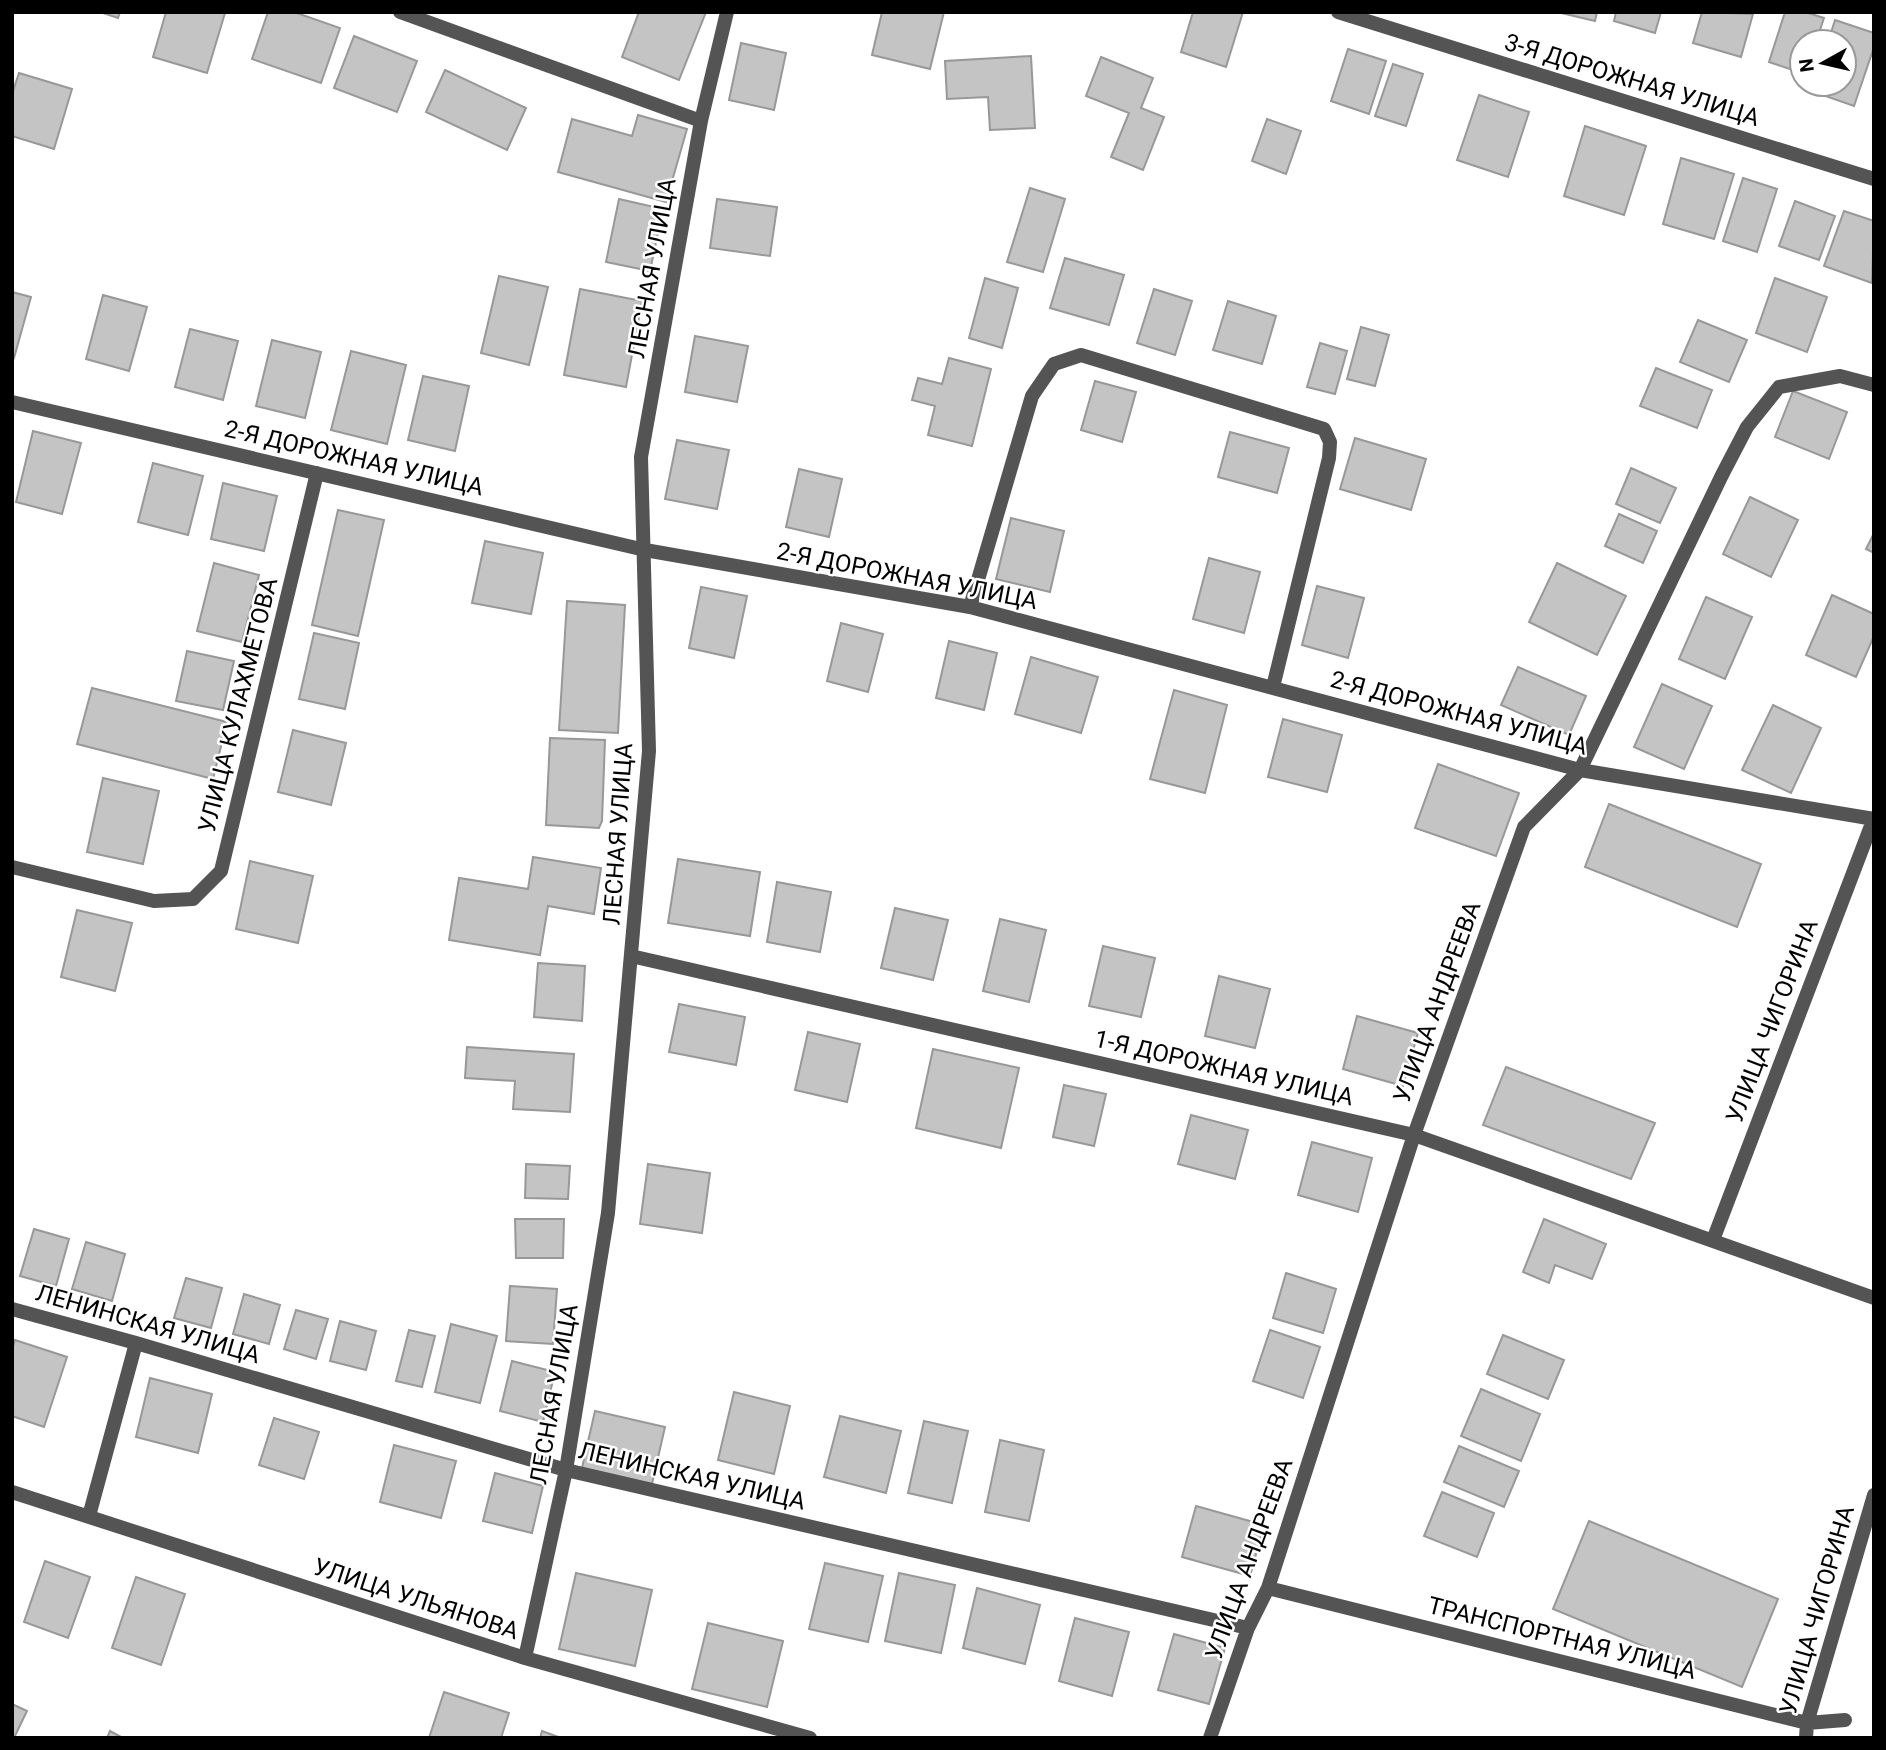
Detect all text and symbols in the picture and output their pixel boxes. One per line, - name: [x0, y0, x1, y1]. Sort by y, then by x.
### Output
- street label: 3-Я ДОРОЖНАЯ УЛИЦА: [1501, 28, 1763, 132]
- north arrow: [1788, 28, 1858, 98]
- text: N: [1794, 57, 1819, 74]
- street label: ЛЕСНАЯ УЛИЦА: [622, 175, 682, 360]
- street label: 2-Я ДОРОЖНАЯ УЛИЦА: [222, 415, 487, 502]
- street label: 2-Я ДОРОЖНАЯ УЛИЦА: [774, 537, 1040, 615]
- street label: УЛИЦА КУЛАХМЕТОВА: [193, 574, 283, 835]
- street label: 2-Я ДОРОЖНАЯ УЛИЦА: [1327, 665, 1591, 761]
- street label: ЛЕСНАЯ УЛИЦА: [598, 742, 638, 926]
- street label: УЛИЦА АНДРЕЕВА: [1388, 897, 1487, 1106]
- street label: УЛИЦА ЧИГОРИНА: [1720, 915, 1824, 1127]
- street label: 1-Я ДОРОЖНАЯ УЛИЦА: [1092, 1025, 1357, 1112]
- street label: ЛЕНИНСКАЯ УЛИЦА: [33, 1279, 264, 1370]
- street label: ЛЕСНАЯ УЛИЦА: [524, 1301, 584, 1486]
- street label: ЛЕНИНСКАЯ УЛИЦА: [576, 1436, 808, 1516]
- street label: УЛИЦА АНДРЕЕВА: [1200, 1454, 1299, 1663]
- street label: УЛИЦА ЧИГОРИНА: [1774, 1502, 1860, 1718]
- street label: УЛИЦА УЛЬЯНОВА: [310, 1553, 522, 1645]
- street label: ТРАНСПОРТНАЯ УЛИЦА: [1425, 1591, 1699, 1685]

